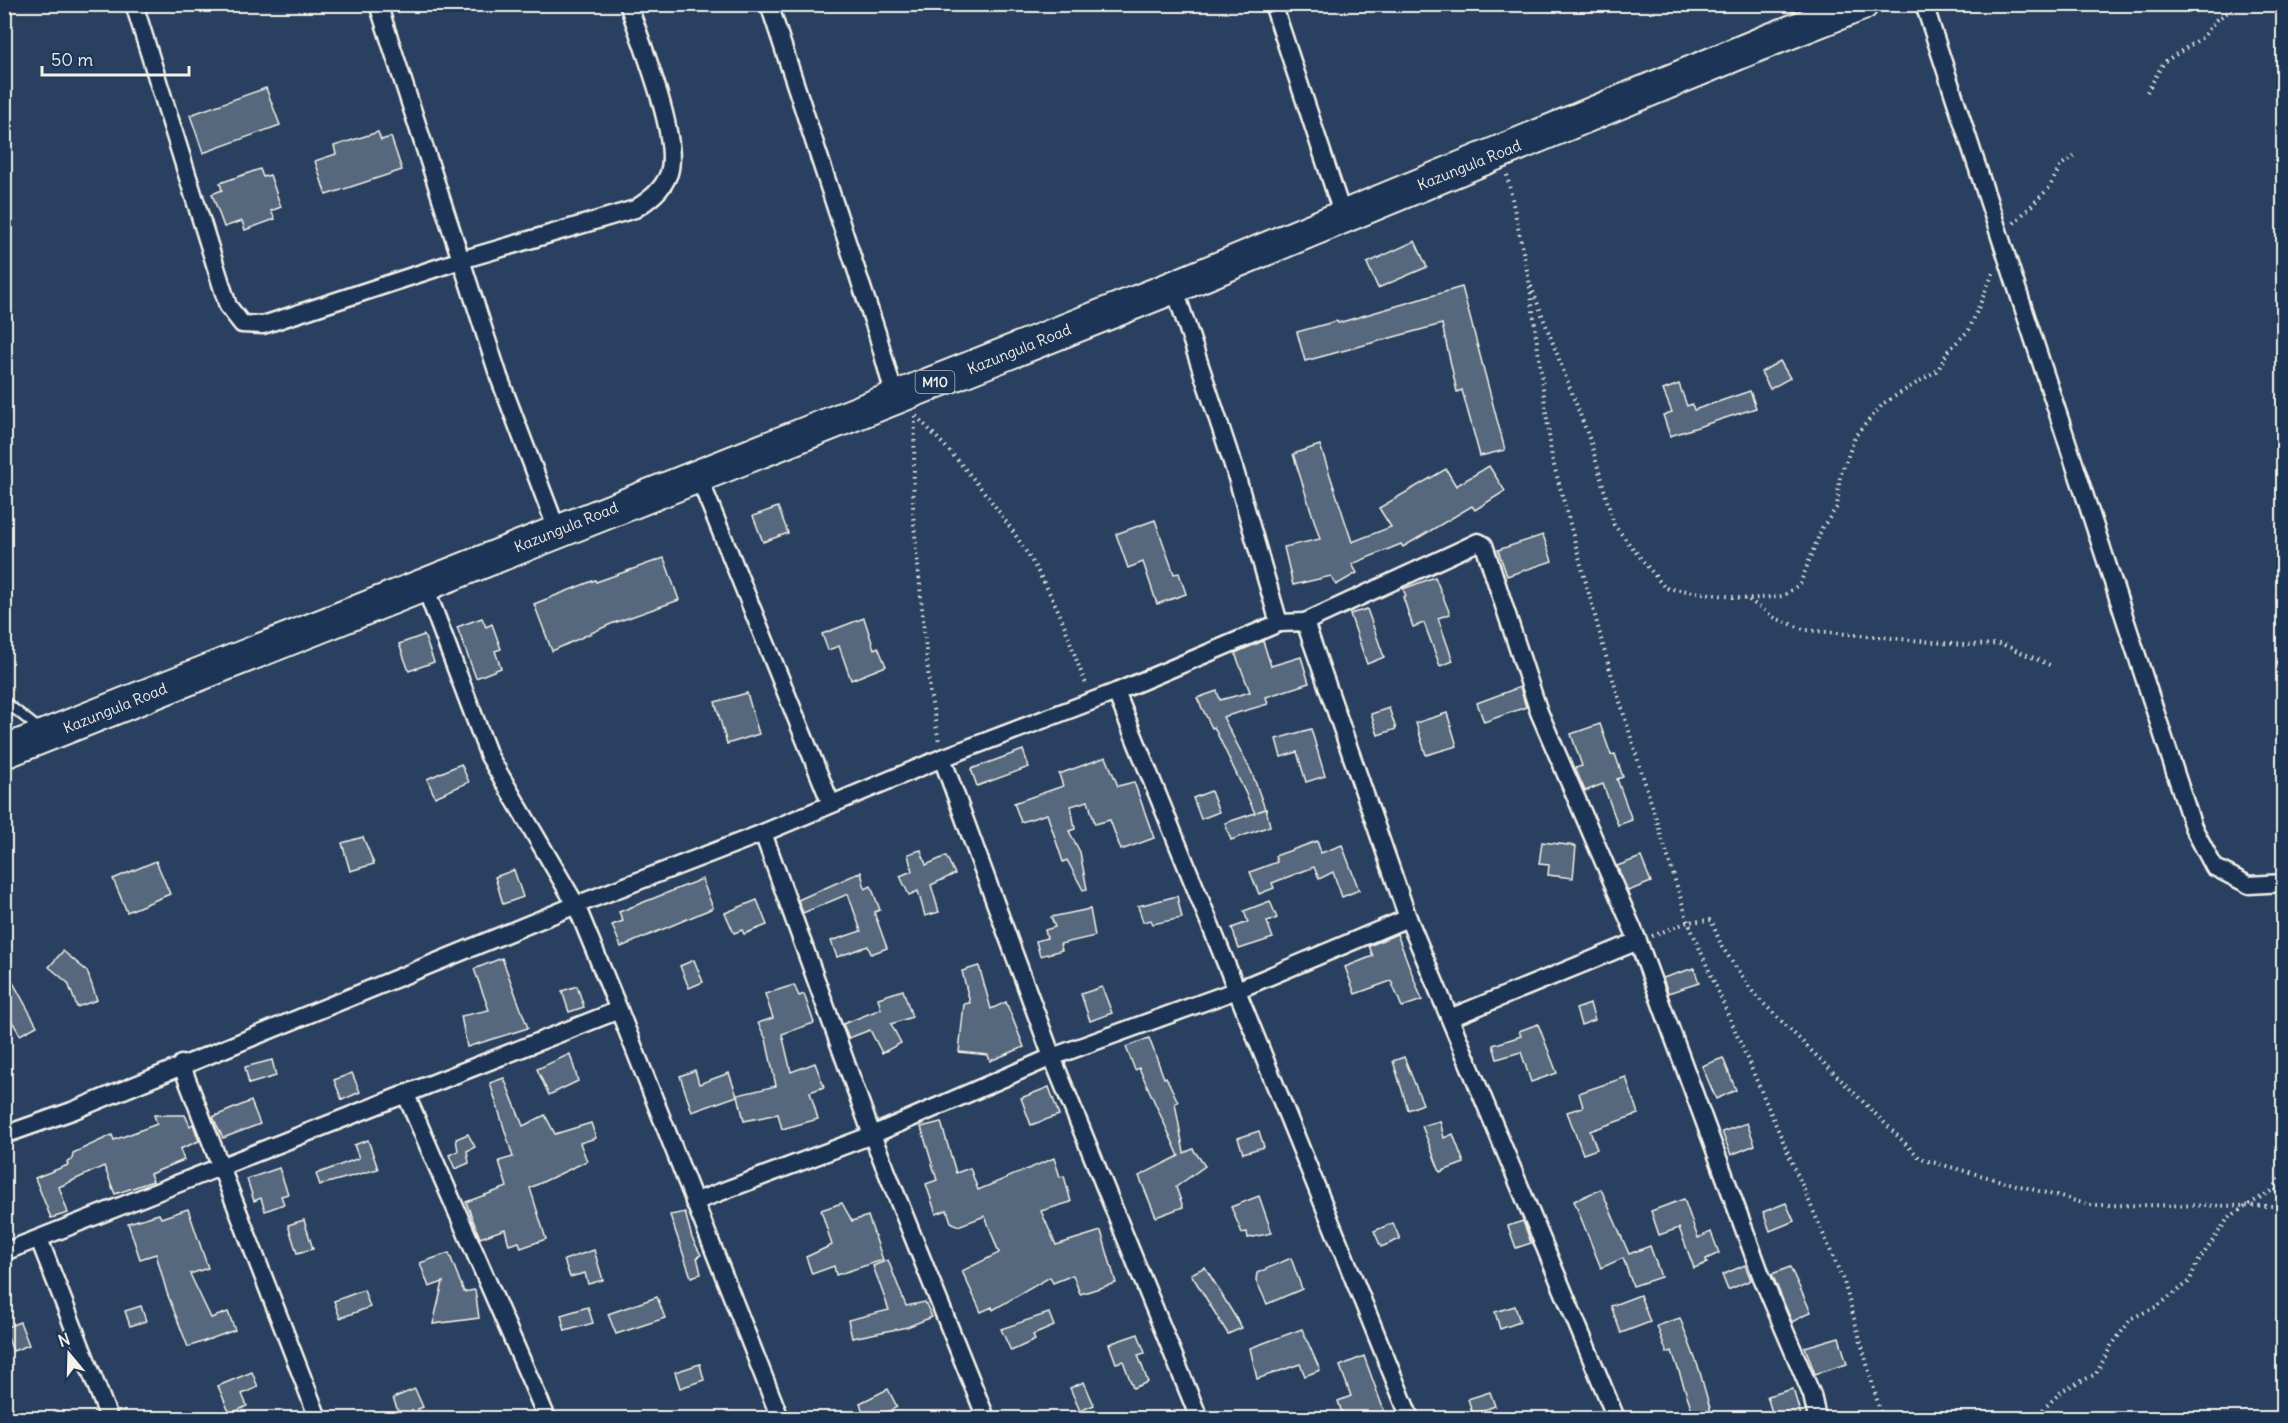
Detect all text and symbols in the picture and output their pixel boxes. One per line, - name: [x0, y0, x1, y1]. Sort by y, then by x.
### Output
- scale bar: [42, 39, 189, 77]
- text: 50 m: [51, 48, 93, 71]
- street label: Kazungula Road: [1414, 135, 1524, 194]
- street label: Kazungula Road: [964, 319, 1074, 378]
- road number: M10: [916, 371, 954, 393]
- street label: Kazungula Road: [511, 497, 621, 556]
- street label: Kazungula Road: [60, 678, 170, 737]
- north arrow: [39, 1324, 99, 1384]
- text: N: [56, 1329, 73, 1351]

